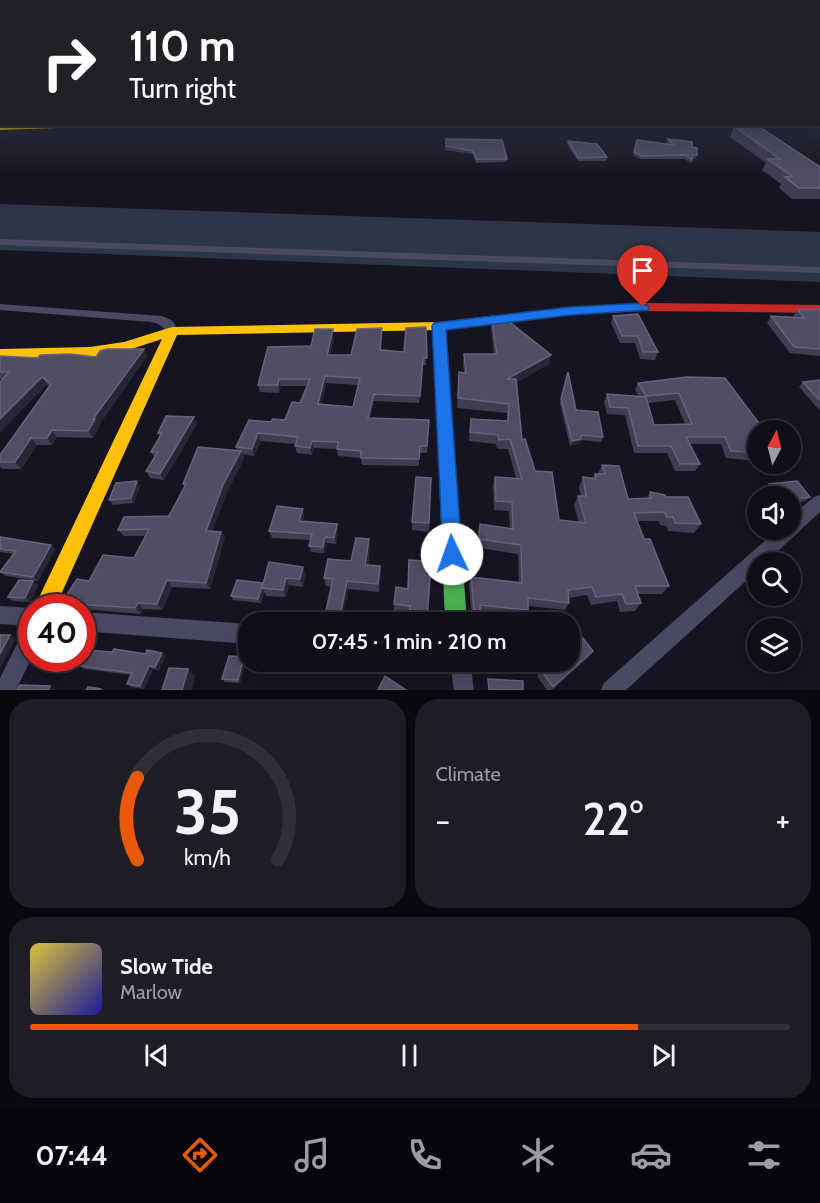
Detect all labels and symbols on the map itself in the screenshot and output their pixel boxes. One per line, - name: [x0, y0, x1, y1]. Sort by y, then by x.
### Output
- pin: [617, 245, 668, 307]
- north arrow: [747, 420, 801, 474]
- position arrow: [420, 522, 484, 586]
- speed limit sign: 40: [18, 594, 96, 672]

